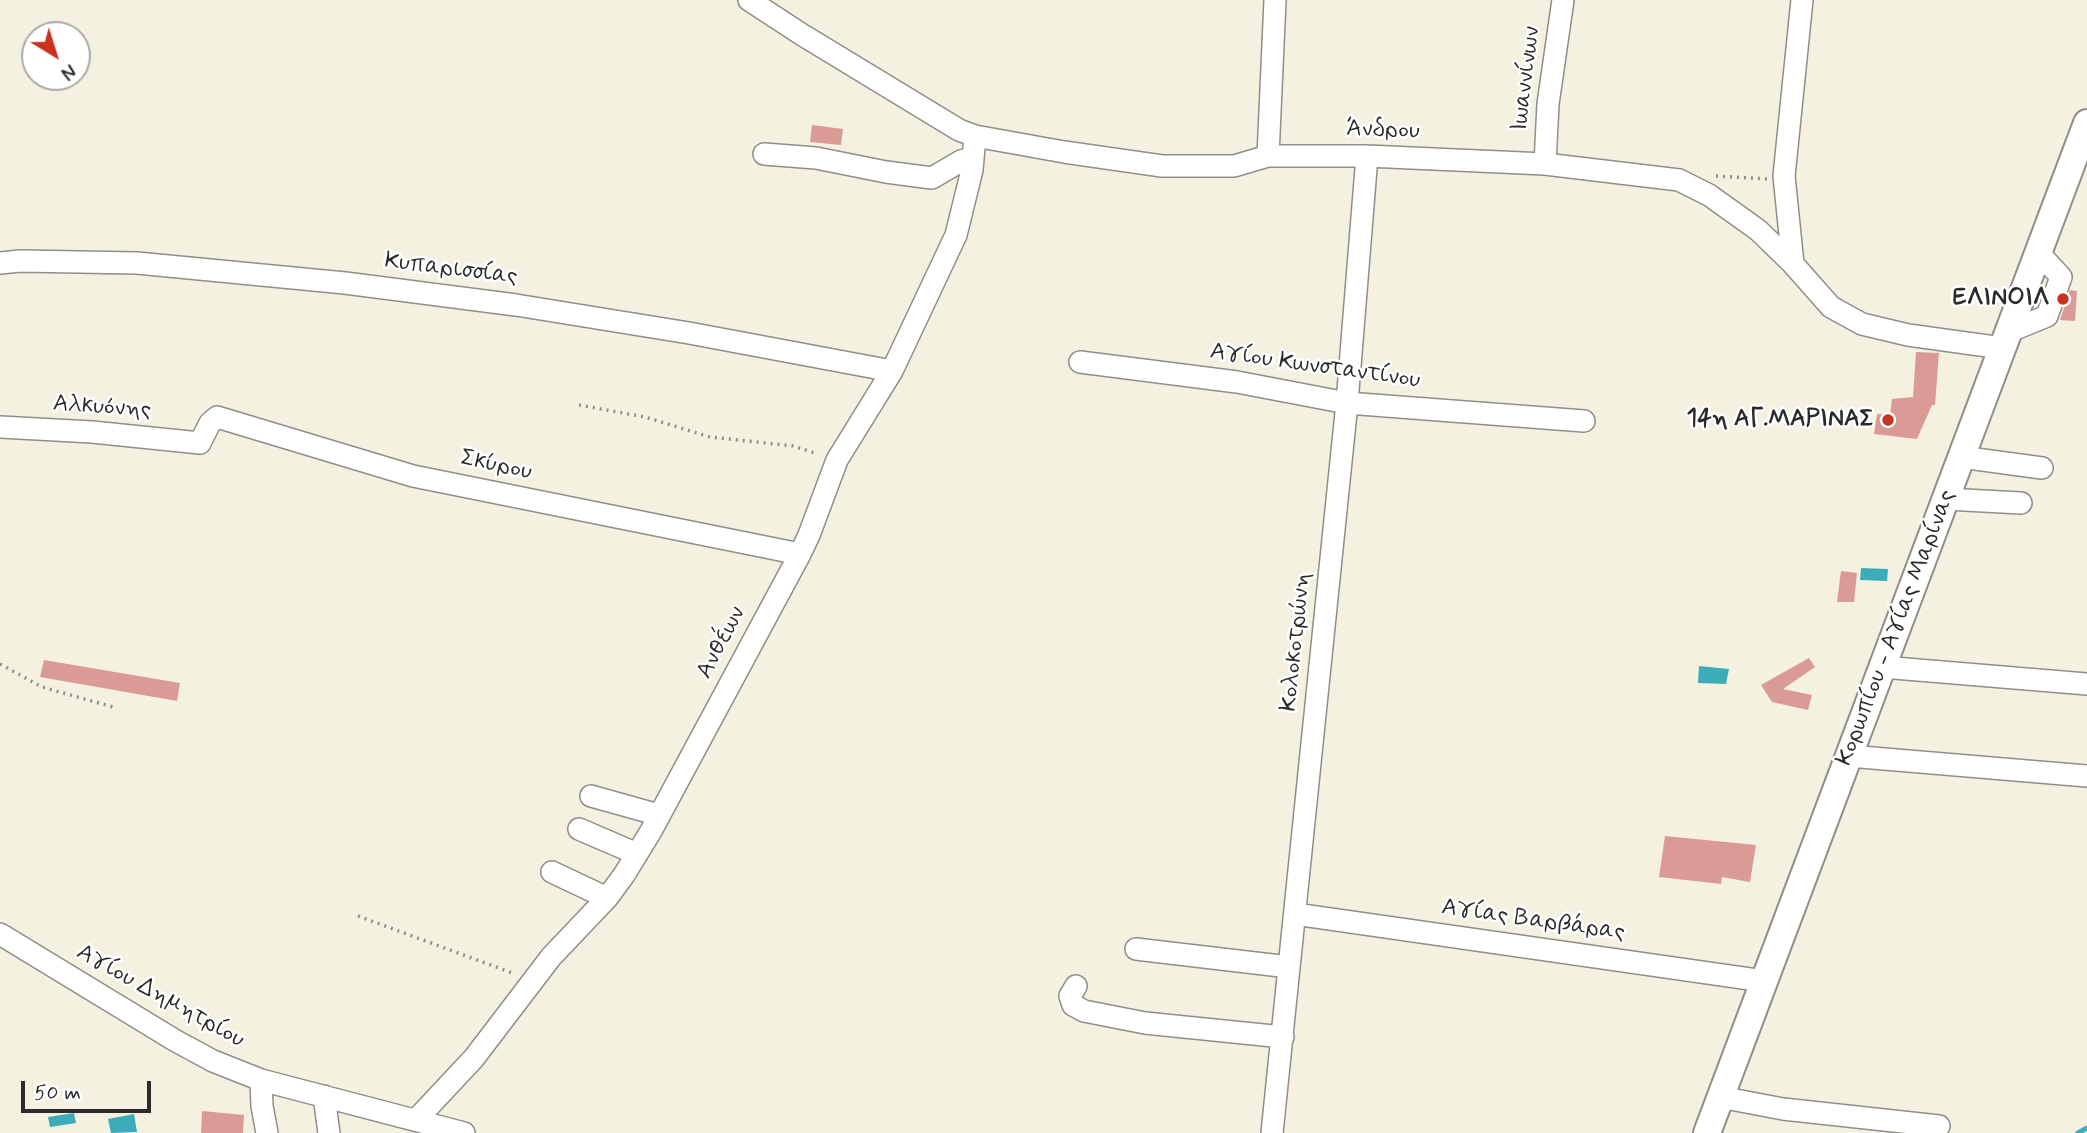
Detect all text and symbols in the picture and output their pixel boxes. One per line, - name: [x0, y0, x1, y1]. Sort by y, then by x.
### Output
- north arrow: [21, 21, 91, 91]
- street label: Ιωαννίνων: [1506, 25, 1548, 133]
- text: N: [55, 58, 81, 85]
- street label: Άνδρου: [1346, 115, 1420, 147]
- street label: Κυπαρισσίας: [383, 248, 519, 292]
- place label: ΕΛΙΝΟΙΛ: [1953, 285, 2049, 313]
- marker: ΕΛΙΝΟΙΛ: [2055, 291, 2071, 307]
- street label: Αγίου Κωνσταντίνου: [1208, 338, 1422, 396]
- street label: Αλκυόνης: [52, 390, 152, 426]
- place label: 14η ΑΓ.ΜΑΡΙΝΑΣ: [1687, 406, 1874, 434]
- marker: 14η ΑΓ.ΜΑΡΙΝΑΣ: [1880, 412, 1896, 428]
- street label: Σκύρου: [458, 444, 534, 488]
- street label: Κορωπίου - Αγίας Μαρίνας: [1831, 486, 1963, 770]
- street label: Κολοκοτρώνη: [1275, 571, 1319, 713]
- street label: Ανθέων: [691, 602, 753, 684]
- street label: Αγίας Βαρβάρας: [1439, 894, 1627, 948]
- street label: Αγίου Δημητρίου: [71, 939, 249, 1055]
- scale bar: [24, 1066, 154, 1110]
- text: 50 m: [34, 1079, 81, 1107]

